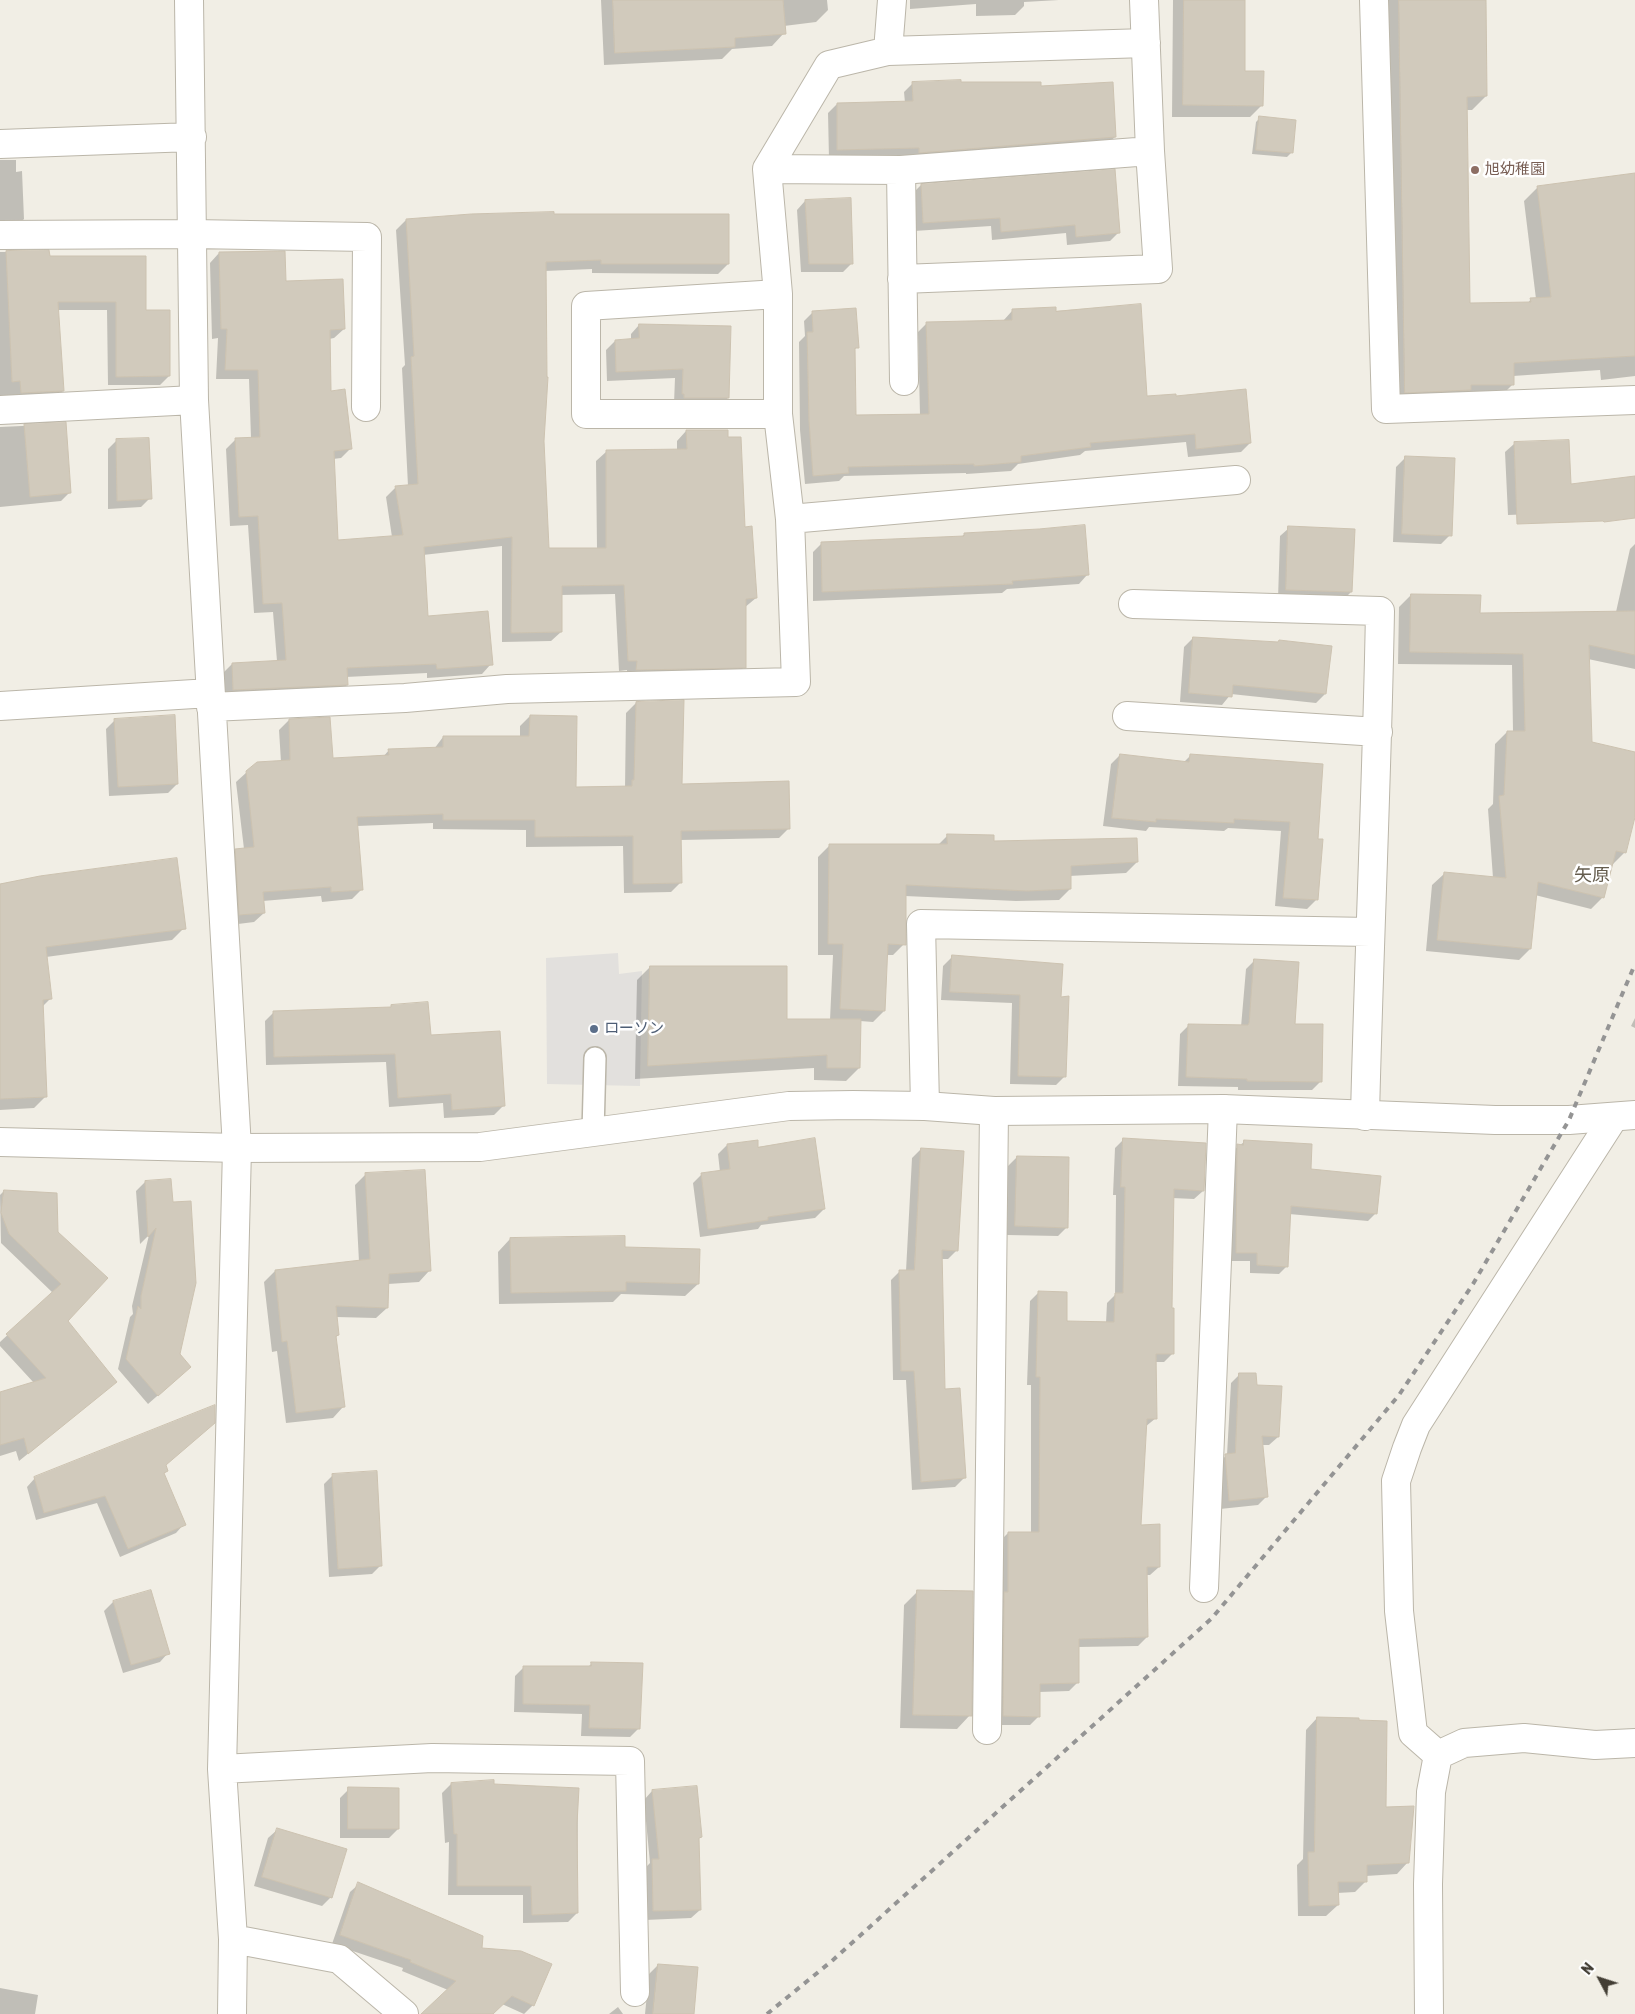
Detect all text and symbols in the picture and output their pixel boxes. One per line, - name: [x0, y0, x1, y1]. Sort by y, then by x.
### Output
- place label: 旭幼稚園: [1485, 161, 1545, 179]
- marker: 旭幼稚園: [1469, 164, 1481, 176]
- district label: 矢原: [1574, 865, 1610, 887]
- place label: ローソン: [604, 1020, 664, 1038]
- marker: ローソン: [588, 1023, 600, 1035]
- north arrow: [1575, 1954, 1625, 2004]
- text: N: [1578, 1960, 1598, 1978]

